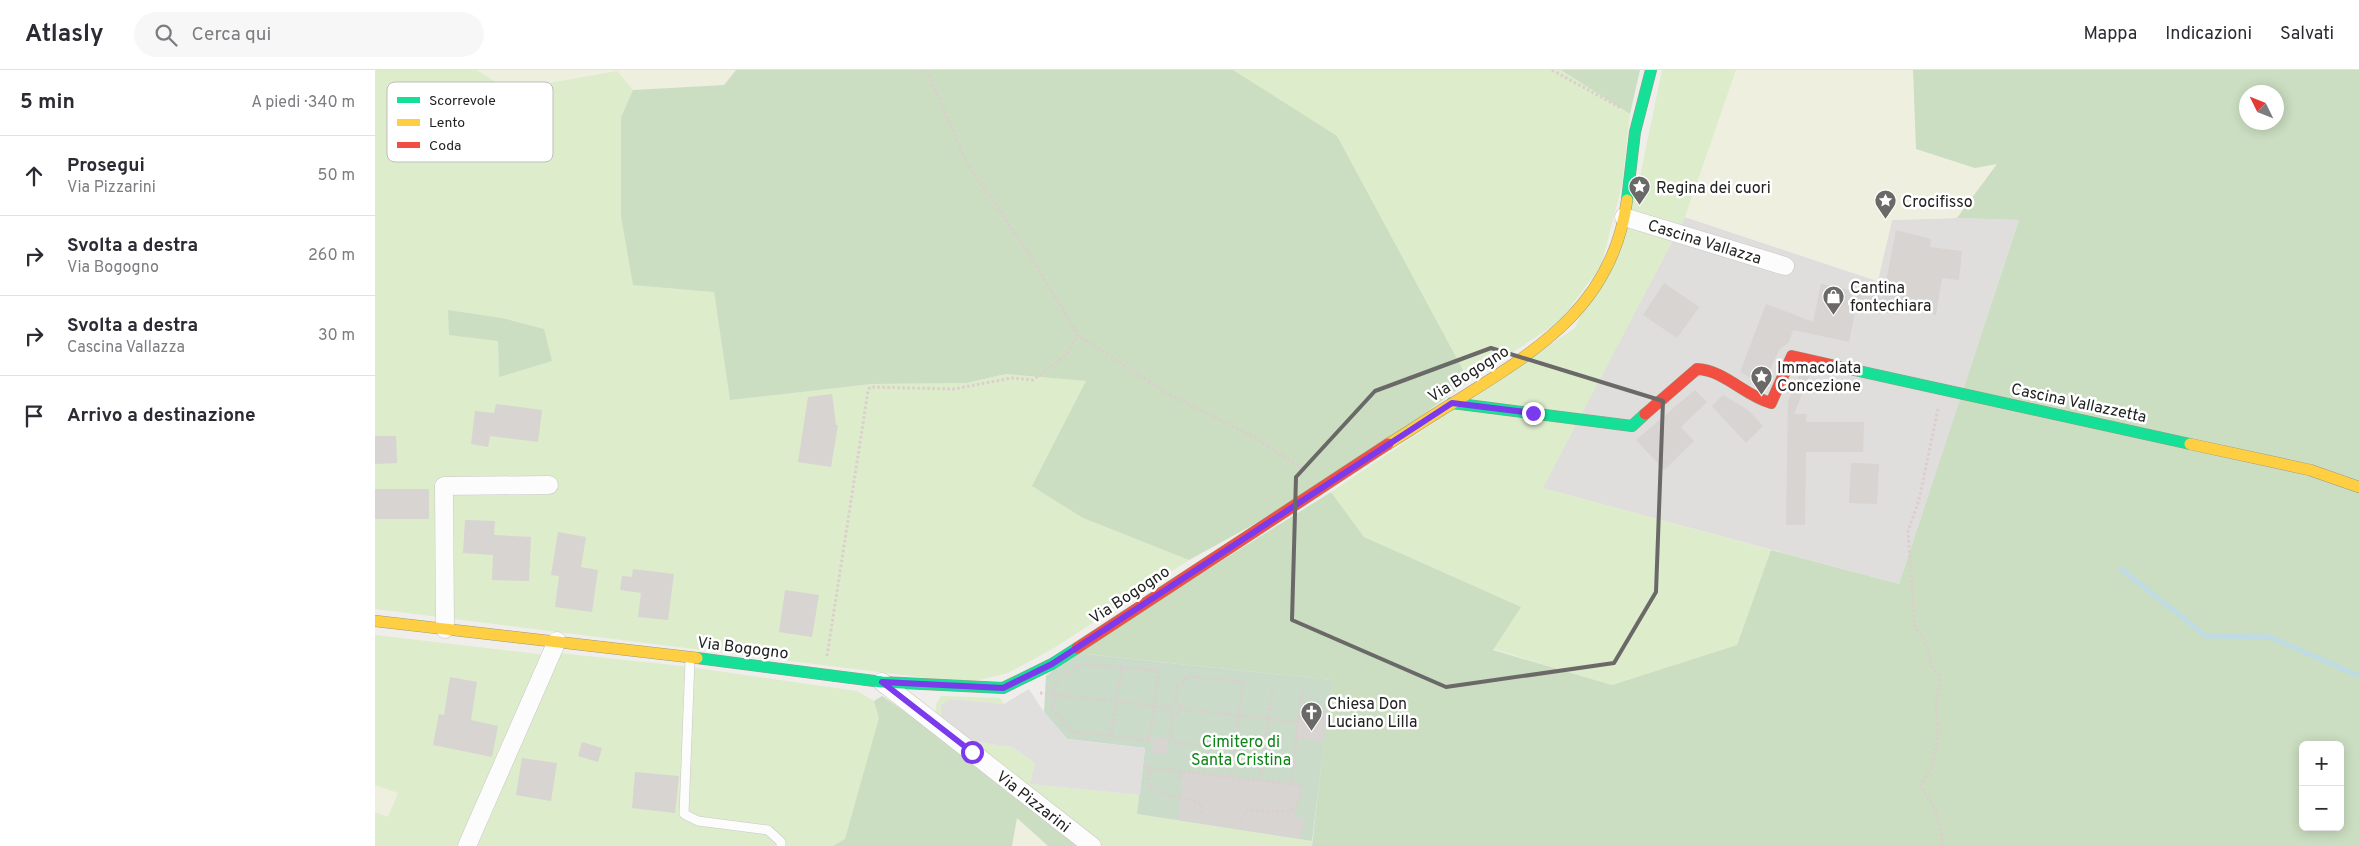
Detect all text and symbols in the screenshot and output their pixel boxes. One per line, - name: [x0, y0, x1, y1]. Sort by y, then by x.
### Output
- search box: [134, 12, 484, 57]
- text: Atlasly: [25, 20, 104, 50]
- icon: search: [152, 21, 180, 49]
- text: Cerca qui: [192, 23, 271, 47]
- text: Mappa: [2084, 23, 2137, 46]
- text: Indicazioni: [2165, 23, 2252, 46]
- text: Salvati: [2280, 23, 2334, 46]
- legend: [387, 82, 553, 162]
- north arrow: [2239, 85, 2284, 130]
- text: 5 min: [20, 89, 75, 116]
- text: A piedi · 340 m: [251, 93, 355, 113]
- text: Scorrevole: [429, 93, 496, 110]
- text: Lento: [429, 115, 465, 132]
- text: Coda: [429, 138, 461, 155]
- text: Prosegui: [67, 154, 145, 178]
- icon: ahead: [20, 162, 48, 190]
- text: 50 m: [318, 166, 355, 186]
- place icon: Regina dei cuori: [1628, 175, 1652, 206]
- text: Via Pizzarini: [67, 178, 156, 198]
- place label: Regina dei cuori: [1656, 179, 1771, 199]
- place icon: Crocifisso: [1874, 189, 1898, 220]
- place label: Crocifisso: [1902, 193, 1973, 213]
- street label: Cascina Vallazza: [1645, 216, 1764, 270]
- text: Svolta a destra: [67, 234, 198, 258]
- icon: right: [20, 242, 48, 270]
- text: 260 m: [308, 246, 355, 266]
- text: Via Bogogno: [67, 258, 159, 278]
- place label: Cantina fontechiara: [1850, 279, 1931, 317]
- shop icon: Cantina fontechiara: [1822, 284, 1846, 315]
- text: Svolta a destra: [67, 314, 198, 338]
- icon: right: [20, 322, 48, 350]
- text: 30 m: [318, 326, 355, 346]
- text: Cascina Vallazza: [67, 338, 185, 358]
- street label: Via Bogogno: [1425, 342, 1513, 408]
- place label: Immacolata Concezione: [1777, 359, 1861, 397]
- place icon: Immacolata Concezione: [1749, 364, 1773, 395]
- street label: Cascina Vallazzetta: [2009, 380, 2148, 428]
- icon: arrive: [20, 402, 48, 430]
- route end: [1522, 402, 1545, 425]
- text: Arrivo a destinazione: [67, 404, 256, 428]
- street label: Via Bogogno: [1086, 562, 1174, 629]
- street label: Via Bogogno: [696, 633, 790, 665]
- place label: Chiesa Don Luciano Lilla: [1327, 695, 1417, 733]
- church icon: Chiesa Don Luciano Lilla: [1299, 700, 1323, 731]
- park label: Cimitero di Santa Cristina: [1191, 733, 1291, 771]
- route start: [961, 741, 984, 764]
- map controls: [2299, 741, 2344, 831]
- button: +: [2299, 741, 2344, 786]
- street label: Via Pizzarini: [992, 767, 1074, 838]
- button: −: [2299, 786, 2344, 831]

